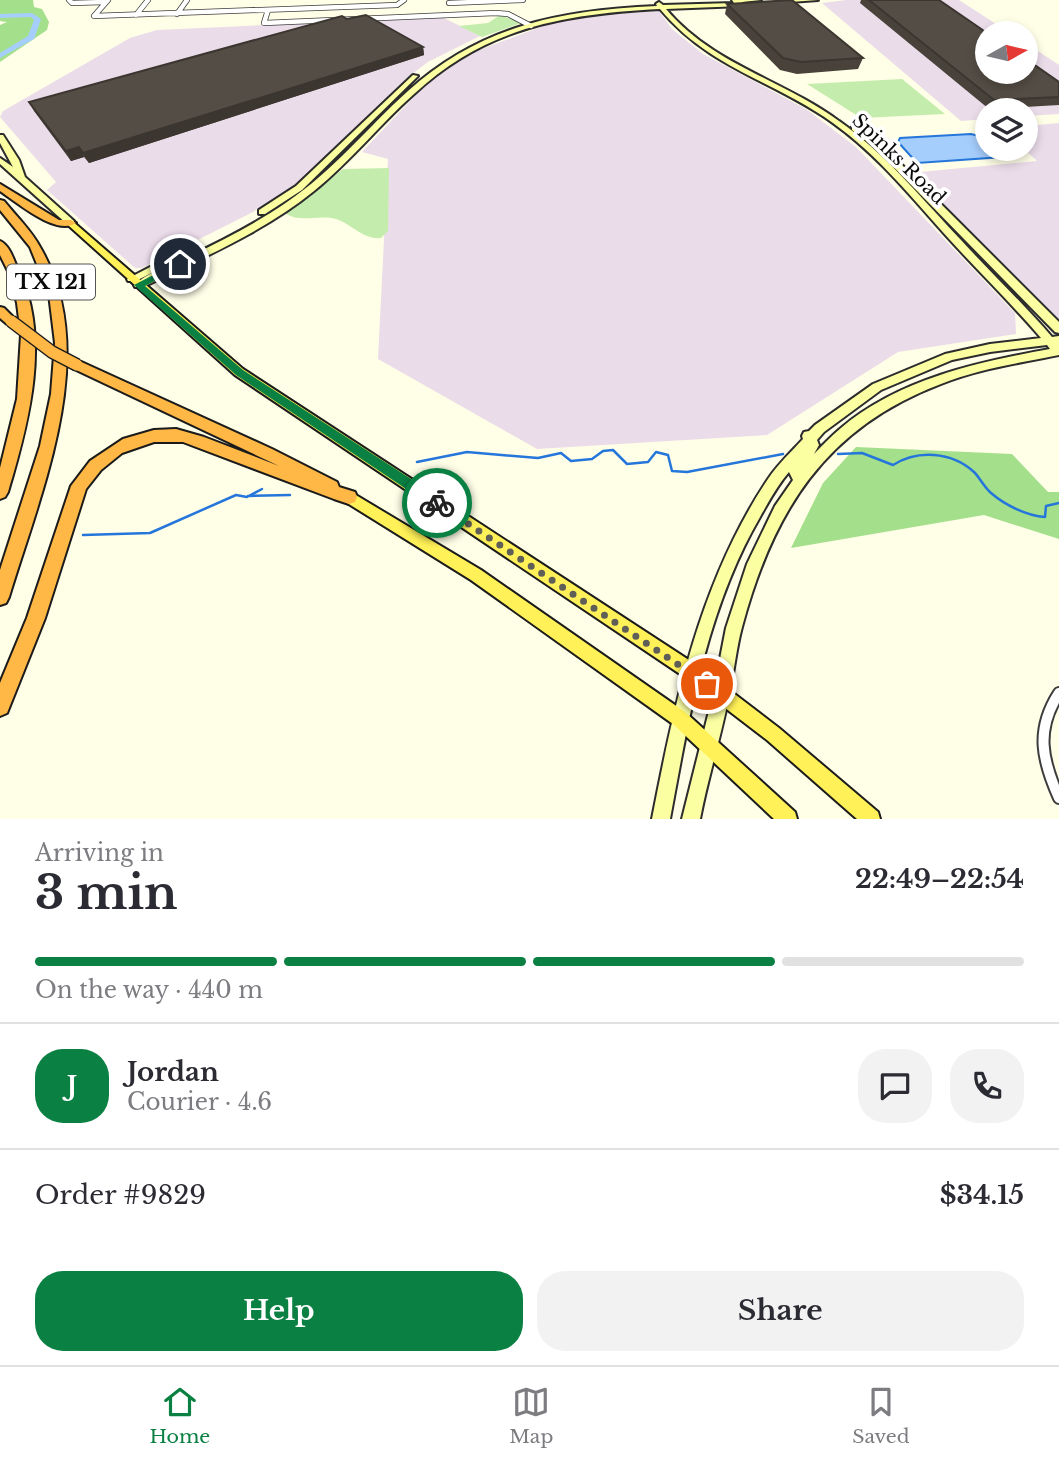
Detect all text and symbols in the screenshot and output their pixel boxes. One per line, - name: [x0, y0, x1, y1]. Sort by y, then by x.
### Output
- north arrow: [975, 21, 1038, 84]
- map controls: [975, 21, 1038, 161]
- button: layers: [975, 98, 1038, 161]
- street label: Spinks Road: [847, 109, 951, 209]
- pin: [150, 234, 210, 294]
- icon: home: [161, 245, 199, 283]
- road number: TX 121: [7, 264, 95, 300]
- courier: [402, 468, 472, 538]
- icon: bike: [418, 484, 456, 522]
- pin: [677, 654, 737, 714]
- icon: bag: [688, 665, 726, 703]
- text: Arriving in: [35, 839, 164, 867]
- text: 22:49–22:54: [855, 863, 1024, 895]
- text: 3 min: [35, 864, 177, 921]
- text: On the way · 440 m: [35, 976, 263, 1004]
- button: chat: [858, 1049, 932, 1123]
- button: phone: [950, 1049, 1024, 1123]
- text: Jordan: [127, 1056, 219, 1088]
- text: J: [67, 1070, 77, 1102]
- text: Courier · 4.6: [127, 1088, 272, 1116]
- text: Order #9829: [35, 1179, 206, 1211]
- text: $34.15: [940, 1179, 1024, 1211]
- button: Help: [35, 1271, 523, 1351]
- button: Share: [537, 1271, 1024, 1351]
- tab: Home: [149, 1383, 210, 1448]
- tab: Map: [509, 1383, 553, 1448]
- tab: Saved: [852, 1383, 910, 1448]

